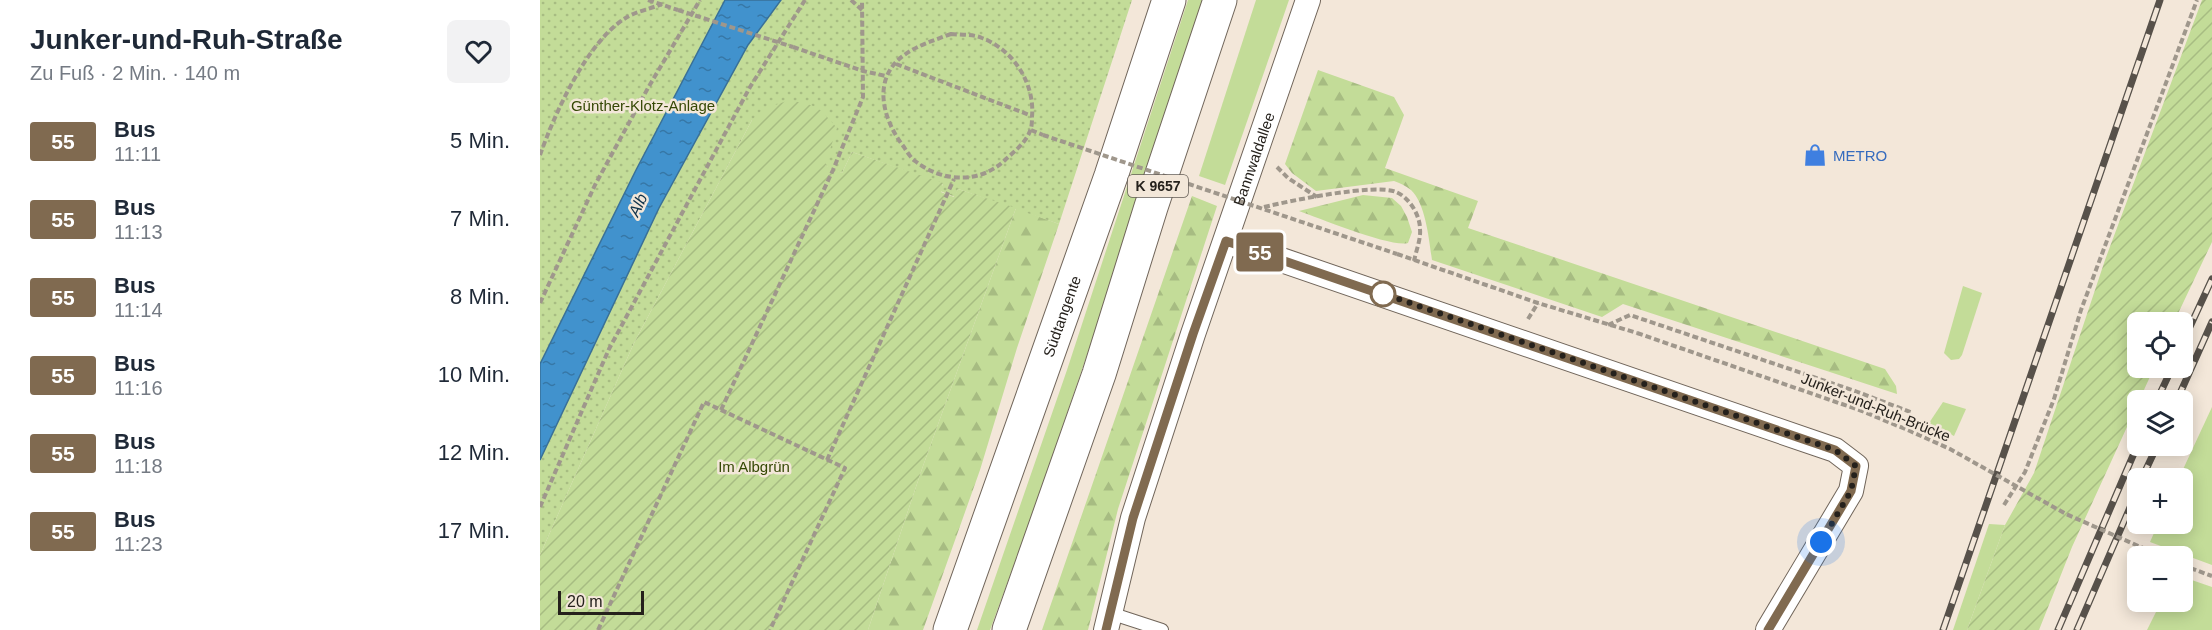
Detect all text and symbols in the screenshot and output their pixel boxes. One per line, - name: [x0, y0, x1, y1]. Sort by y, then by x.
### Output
- button: heart: [447, 20, 510, 83]
- text: Junker-und-Ruh-Straße: [30, 24, 343, 55]
- text: Zu Fuß · 2 Min. · 140 m: [30, 62, 240, 84]
- park label: Günther-Klotz-Anlage: [571, 97, 715, 114]
- street label: Bannwaldallee: [1229, 110, 1277, 208]
- text: Bus: [114, 117, 156, 142]
- text: 5 Min.: [450, 128, 510, 153]
- text: 55: [51, 130, 75, 153]
- shop icon: METRO: [1802, 142, 1828, 168]
- text: 11:11: [114, 143, 161, 165]
- place label: METRO: [1833, 147, 1887, 164]
- road number: K 9657: [1128, 175, 1188, 197]
- water label: Alb: [625, 191, 651, 220]
- text: Bus: [114, 195, 156, 220]
- text: 7 Min.: [450, 206, 510, 231]
- text: 55: [51, 208, 75, 231]
- text: 11:13: [114, 221, 163, 243]
- line badge: 55: [1233, 232, 1287, 272]
- text: 55: [1248, 241, 1272, 264]
- text: Bus: [114, 273, 156, 298]
- street label: Südtangente: [1039, 273, 1084, 359]
- unlabelled marker: [1370, 281, 1396, 307]
- text: 8 Min.: [450, 284, 510, 309]
- text: 55: [51, 286, 75, 309]
- text: 11:14: [114, 299, 163, 321]
- map controls: [2127, 312, 2193, 612]
- button: locate: [2127, 312, 2193, 378]
- text: Bus: [114, 351, 156, 376]
- text: 10 Min.: [438, 362, 510, 387]
- text: 55: [51, 364, 75, 387]
- street label: Junker-und-Ruh-Brücke: [1799, 369, 1953, 445]
- text: 11:16: [114, 377, 163, 399]
- button: layers: [2127, 390, 2193, 456]
- text: Bus: [114, 429, 156, 454]
- text: 12 Min.: [438, 440, 510, 465]
- text: 55: [51, 442, 75, 465]
- text: 11:18: [114, 455, 163, 477]
- park label: Im Albgrün: [718, 458, 790, 475]
- button: +: [2127, 468, 2193, 534]
- text: Bus: [114, 507, 156, 532]
- text: 17 Min.: [438, 518, 510, 543]
- text: 55: [51, 520, 75, 543]
- your location: [1806, 527, 1836, 557]
- text: 11:23: [114, 533, 163, 555]
- button: −: [2127, 546, 2193, 612]
- scale bar: [558, 588, 644, 616]
- text: 20 m: [567, 593, 603, 610]

